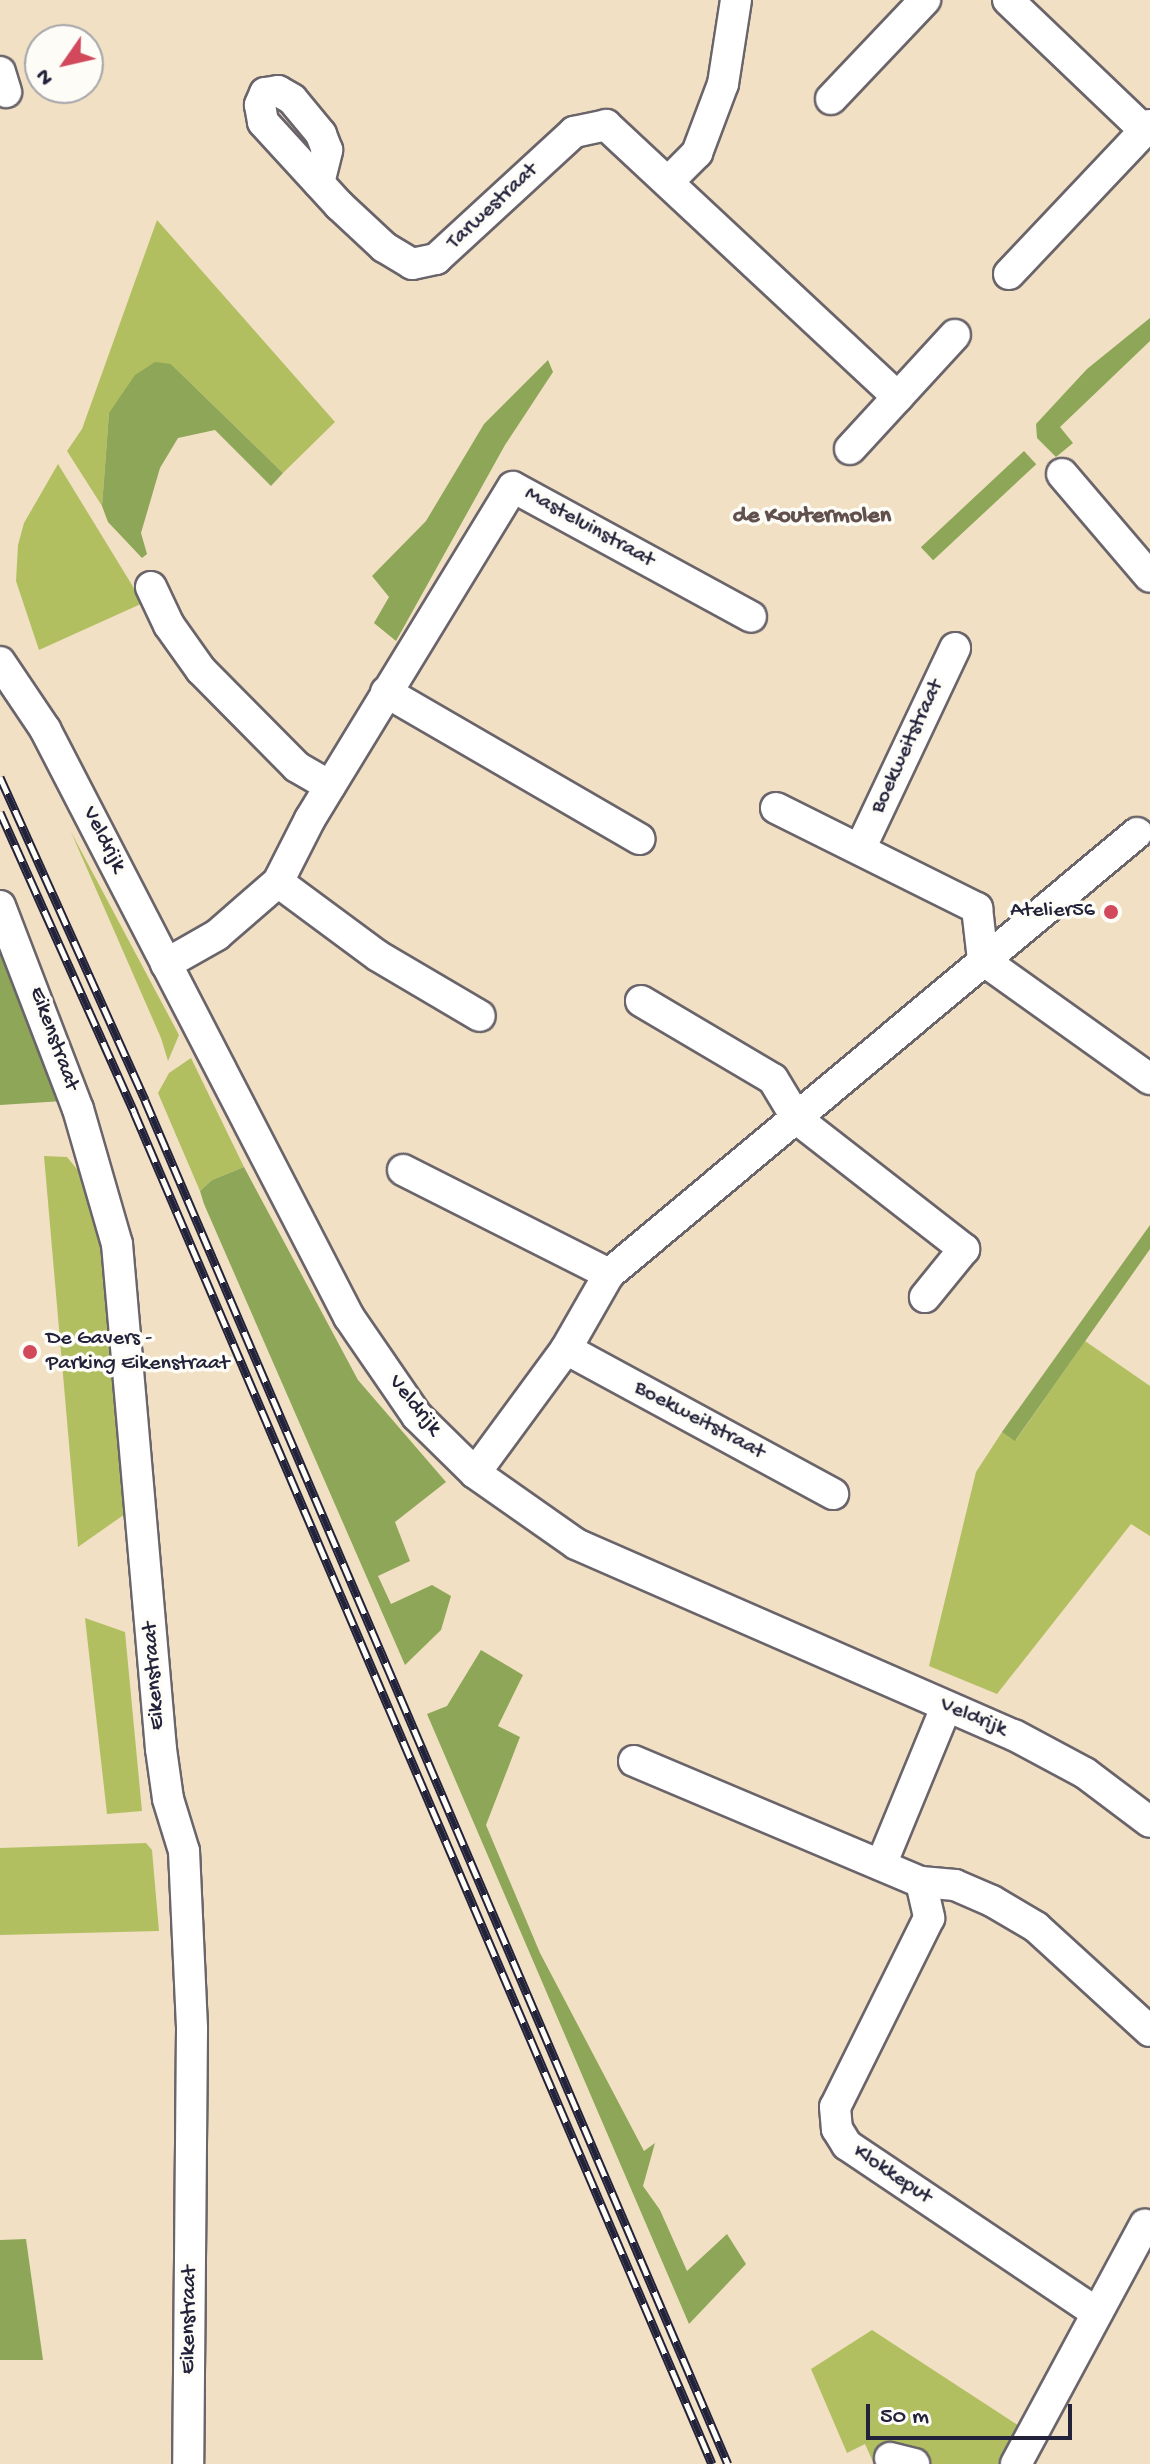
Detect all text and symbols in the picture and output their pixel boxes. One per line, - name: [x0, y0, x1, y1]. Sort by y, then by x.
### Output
- north arrow: [24, 24, 104, 104]
- text: N: [31, 63, 61, 90]
- street label: Tarwestraat: [442, 158, 544, 256]
- street label: Masteluinstraat: [519, 481, 659, 575]
- district label: de Koutermolen: [733, 503, 891, 531]
- street label: Boekweitstraat: [866, 676, 950, 818]
- street label: Veldrijk: [75, 803, 131, 877]
- place label: Atelier56: [1010, 899, 1095, 925]
- marker: Atelier56: [1102, 903, 1120, 921]
- street label: Eikenstraat: [22, 984, 84, 1094]
- place label: De Gavers - Parking Eikenstraat: [46, 1326, 229, 1378]
- marker: De Gavers - Parking Eikenstraat: [21, 1343, 39, 1361]
- street label: Veldrijk: [382, 1370, 446, 1442]
- street label: Boekweitstraat: [629, 1375, 769, 1467]
- street label: Eikenstraat: [138, 1621, 172, 1731]
- street label: Veldrijk: [936, 1692, 1010, 1744]
- street label: Klokkeput: [848, 2139, 936, 2211]
- street label: Eikenstraat: [176, 2266, 204, 2374]
- scale bar: [870, 2388, 1076, 2438]
- text: 50 m: [880, 2403, 929, 2432]

